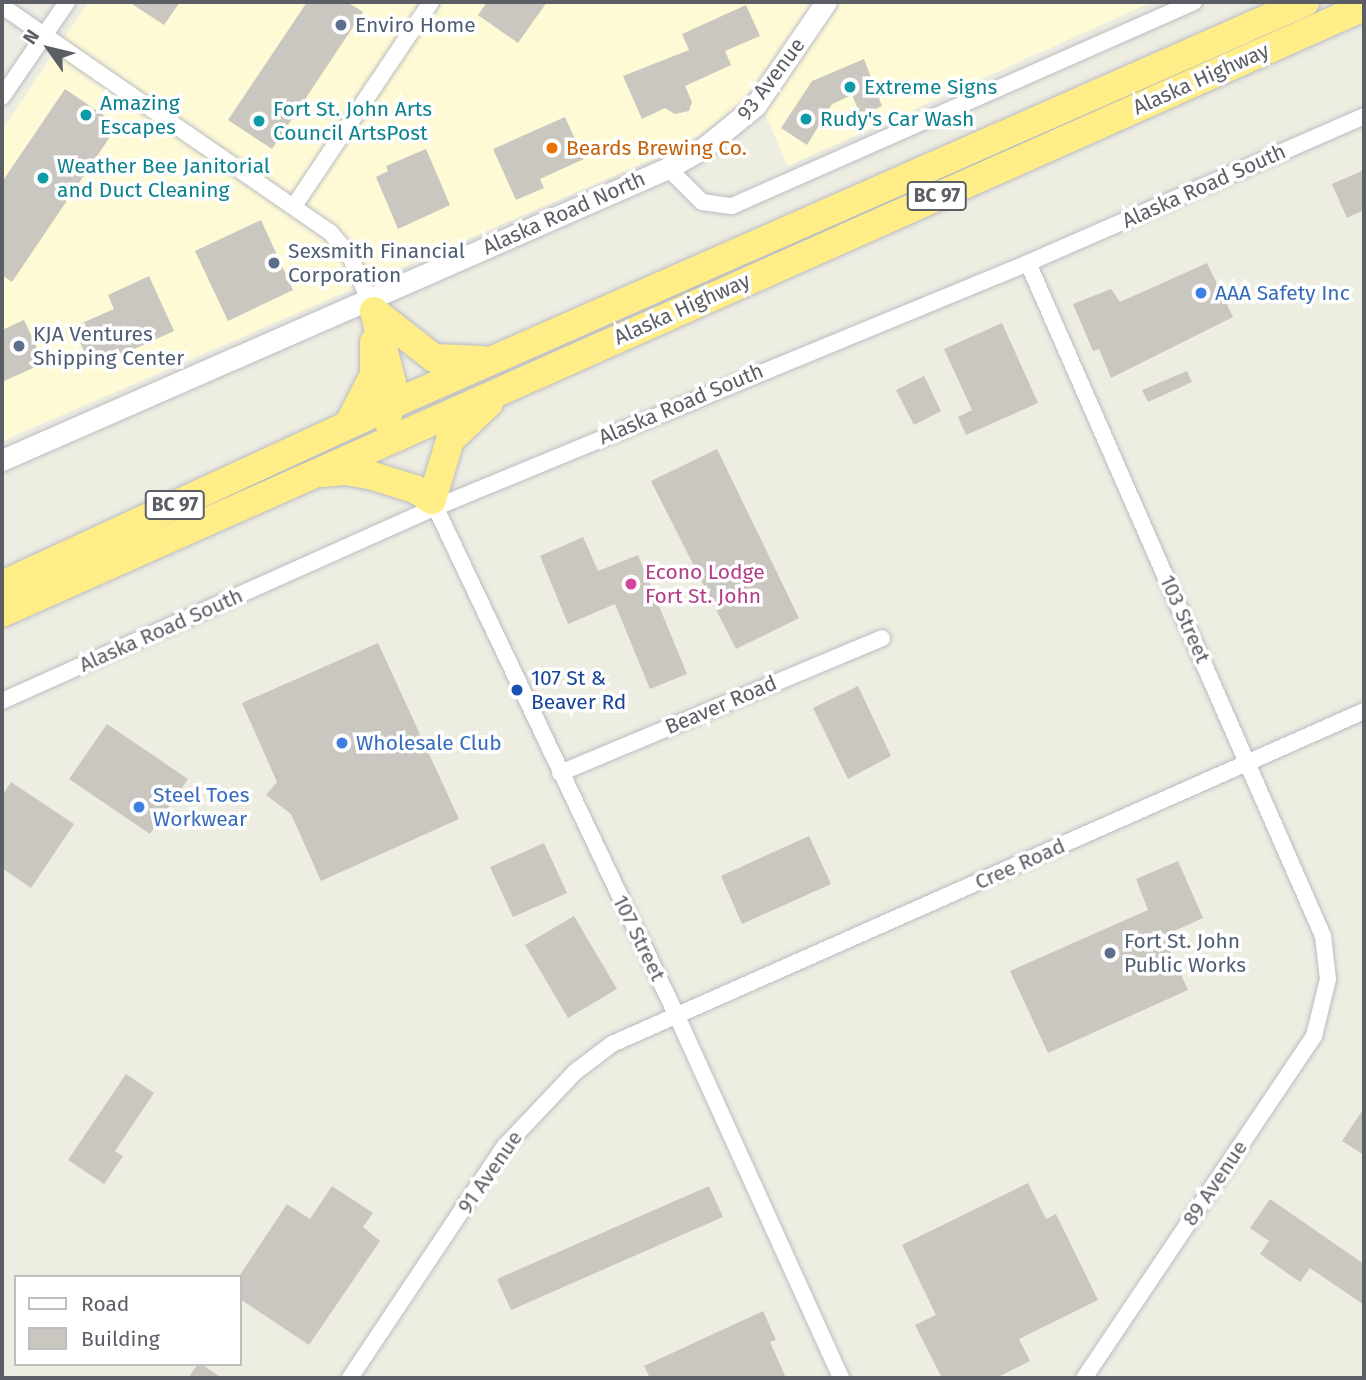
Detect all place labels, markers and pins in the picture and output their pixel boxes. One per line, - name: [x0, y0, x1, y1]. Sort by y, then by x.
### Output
- place label: Enviro Home: [355, 12, 476, 38]
- marker: Enviro Home: [333, 17, 349, 33]
- place label: Extreme Signs: [864, 74, 997, 100]
- marker: Extreme Signs: [842, 79, 858, 95]
- place label: Amazing Escapes: [100, 90, 180, 140]
- place label: Fort St. John Arts Council ArtsPost: [273, 96, 432, 146]
- place label: Rudy's Car Wash: [820, 106, 974, 132]
- marker: Amazing Escapes: [78, 107, 94, 123]
- marker: Rudy's Car Wash: [798, 111, 814, 127]
- marker: Fort St. John Arts Council ArtsPost: [251, 113, 267, 129]
- place label: Beards Brewing Co.: [566, 135, 747, 161]
- marker: Beards Brewing Co.: [544, 140, 560, 156]
- place label: Weather Bee Janitorial and Duct Cleaning: [57, 153, 270, 203]
- marker: Weather Bee Janitorial and Duct Cleaning: [35, 170, 51, 186]
- place label: Sexsmith Financial Corporation: [288, 238, 465, 288]
- marker: Sexsmith Financial Corporation: [266, 255, 282, 271]
- place label: AAA Safety Inc: [1215, 280, 1350, 306]
- marker: AAA Safety Inc: [1193, 285, 1209, 301]
- place label: KJA Ventures Shipping Center: [33, 321, 184, 371]
- marker: KJA Ventures Shipping Center: [11, 338, 27, 354]
- place label: Econo Lodge Fort St. John: [645, 559, 765, 609]
- marker: Econo Lodge Fort St. John: [623, 576, 639, 592]
- place label: 107 St & Beaver Rd: [531, 665, 626, 715]
- marker: 107 St & Beaver Rd: [509, 682, 525, 698]
- place label: Wholesale Club: [356, 730, 502, 756]
- marker: Wholesale Club: [334, 735, 350, 751]
- place label: Steel Toes Workwear: [153, 782, 250, 832]
- marker: Steel Toes Workwear: [131, 799, 147, 815]
- place label: Fort St. John Public Works: [1124, 928, 1246, 978]
- marker: Fort St. John Public Works: [1102, 945, 1118, 961]

